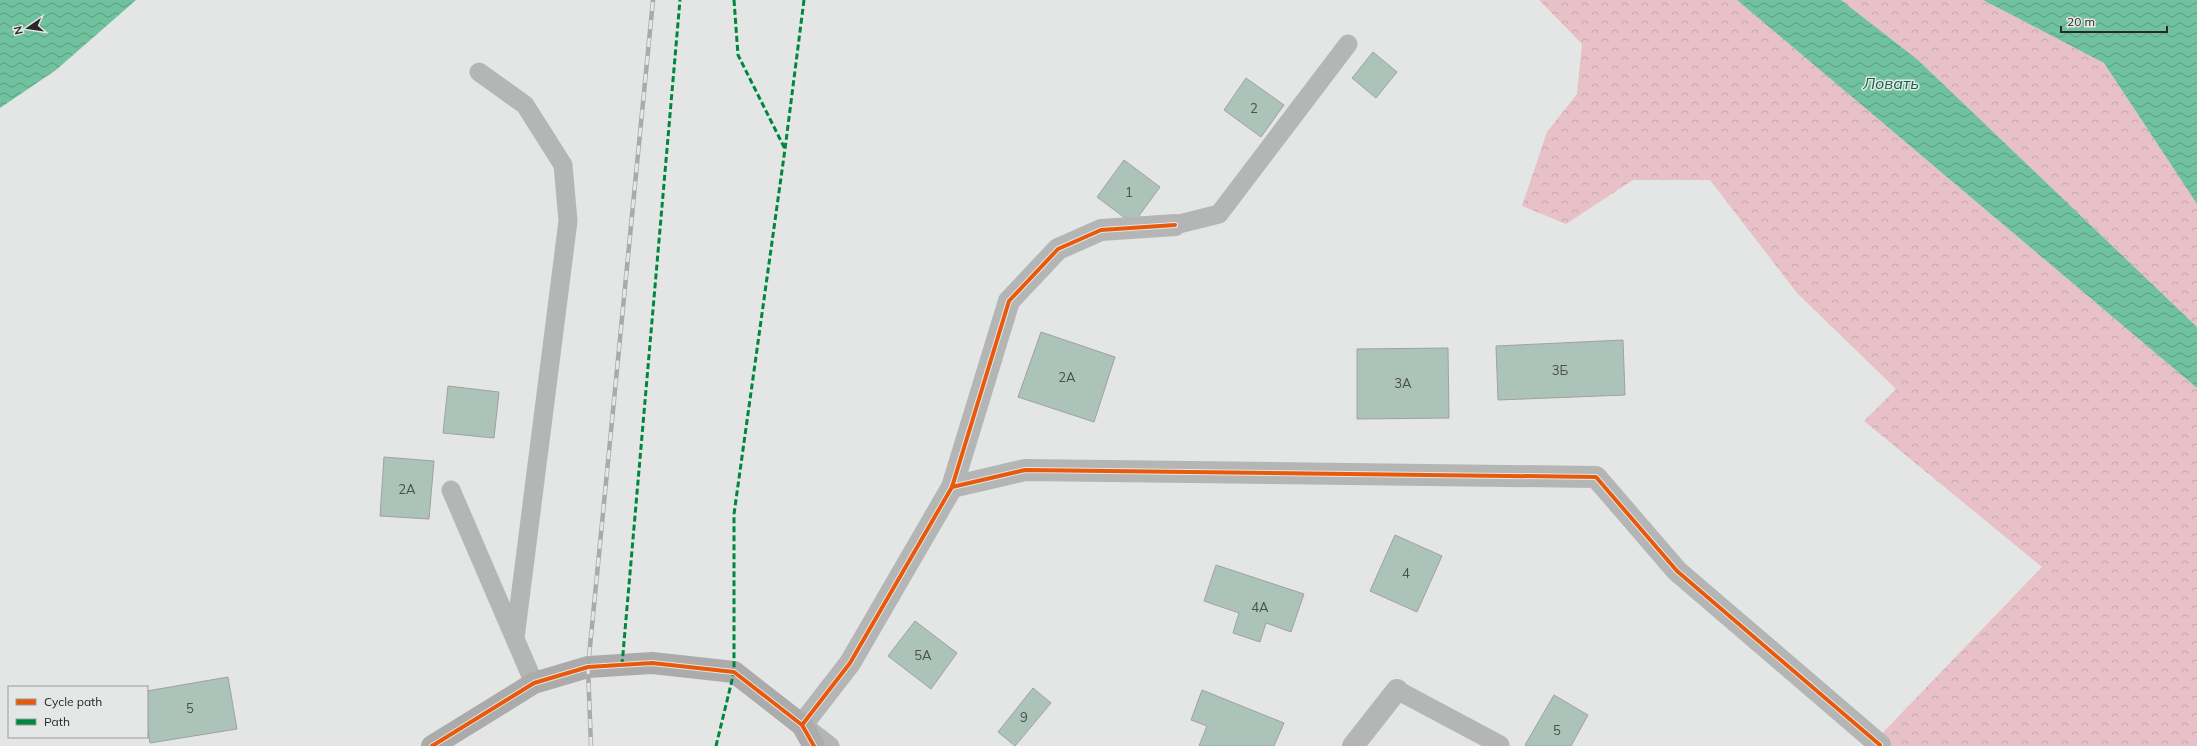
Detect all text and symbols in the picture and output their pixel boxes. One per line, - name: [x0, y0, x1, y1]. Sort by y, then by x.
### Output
- north arrow: [8, 8, 48, 48]
- scale bar: [2061, 8, 2167, 34]
- text: 20 m: [2067, 14, 2095, 29]
- text: N: [11, 25, 26, 36]
- water label: Ловать: [1862, 73, 1919, 93]
- house number: 2: [1250, 100, 1258, 116]
- house number: 1: [1125, 184, 1133, 200]
- house number: 3Б: [1552, 362, 1568, 378]
- house number: 2А: [1058, 369, 1076, 385]
- house number: 3А: [1394, 375, 1412, 391]
- house number: 2А: [398, 481, 416, 497]
- house number: 4: [1402, 565, 1410, 581]
- house number: 4А: [1251, 599, 1269, 615]
- house number: 5А: [914, 647, 932, 663]
- legend: [8, 686, 148, 738]
- text: Cycle path: [44, 694, 102, 709]
- house number: 5: [186, 700, 194, 716]
- house number: 9: [1020, 709, 1028, 725]
- text: Path: [44, 714, 70, 729]
- house number: 5: [1553, 722, 1561, 738]

